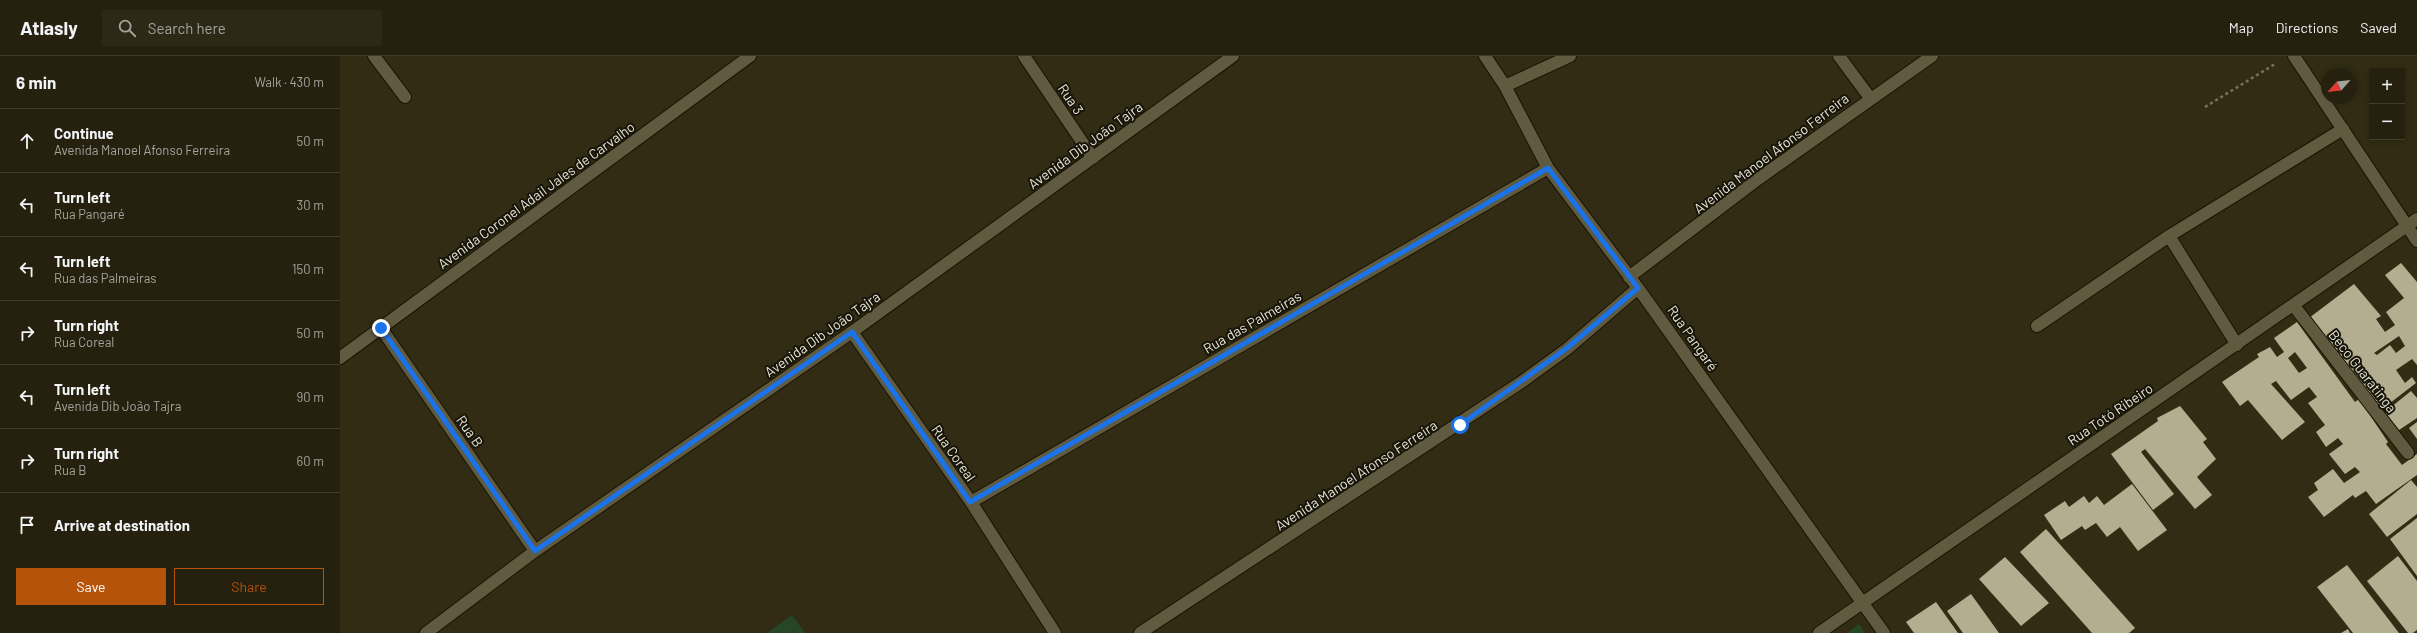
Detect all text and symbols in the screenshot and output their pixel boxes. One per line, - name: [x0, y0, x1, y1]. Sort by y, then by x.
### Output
- search box: [102, 10, 382, 46]
- text: Atlasly: [20, 16, 78, 39]
- icon: search: [116, 17, 138, 39]
- text: Search here: [148, 19, 226, 37]
- text: Map: [2229, 19, 2254, 36]
- text: Directions: [2276, 19, 2338, 36]
- text: Saved: [2360, 19, 2397, 36]
- north arrow: [2321, 68, 2357, 104]
- map controls: [2369, 68, 2405, 140]
- button: +: [2369, 68, 2405, 104]
- text: 6 min: [16, 72, 56, 92]
- text: Walk · 430 m: [255, 74, 324, 90]
- street label: Rua 3: [1055, 80, 1087, 118]
- street label: Avenida Manoel Afonso Ferreira: [1690, 89, 1852, 217]
- street label: Avenida Dib João Tajra: [1025, 98, 1145, 192]
- button: −: [2369, 104, 2405, 140]
- street label: Avenida Coronel Adail Jales de Carvalho: [434, 118, 638, 272]
- text: Continue: [54, 124, 114, 142]
- icon: ahead: [16, 130, 38, 152]
- text: 50 m: [297, 133, 324, 149]
- text: Avenida Manoel Afonso Ferreira: [54, 142, 230, 158]
- text: Turn left: [54, 188, 110, 206]
- icon: left: [16, 194, 38, 216]
- text: 30 m: [297, 197, 324, 213]
- text: Rua Pangaré: [54, 206, 125, 222]
- text: Turn left: [54, 252, 110, 270]
- icon: left: [16, 258, 38, 280]
- text: 150 m: [292, 261, 324, 277]
- text: Rua das Palmeiras: [54, 270, 157, 286]
- street label: Rua das Palmeiras: [1200, 287, 1304, 357]
- street label: Avenida Dib João Tajra: [761, 288, 883, 380]
- street label: Rua Pangaré: [1664, 302, 1722, 374]
- text: Turn right: [54, 316, 119, 334]
- route end: [372, 319, 390, 337]
- icon: right: [16, 322, 38, 344]
- text: 50 m: [297, 325, 324, 341]
- street label: Beco Guaratinga: [2325, 326, 2401, 416]
- text: Rua Coreal: [54, 334, 114, 350]
- street label: Rua Totó Ribeiro: [2064, 379, 2156, 449]
- text: Turn left: [54, 380, 110, 398]
- icon: left: [16, 386, 38, 408]
- text: 90 m: [297, 389, 324, 405]
- text: Avenida Dib João Tajra: [54, 398, 181, 414]
- street label: Rua B: [453, 412, 487, 450]
- street label: Avenida Manoel Afonso Ferreira: [1272, 416, 1440, 534]
- route start: [1451, 416, 1469, 434]
- street label: Rua Coreal: [928, 422, 980, 484]
- text: Turn right: [54, 444, 119, 462]
- icon: right: [16, 450, 38, 472]
- text: 60 m: [297, 453, 324, 469]
- text: Rua B: [54, 462, 86, 478]
- icon: arrive: [16, 514, 38, 536]
- text: Arrive at destination: [54, 516, 190, 534]
- button: Save: [16, 568, 166, 605]
- button: Share: [174, 568, 324, 605]

